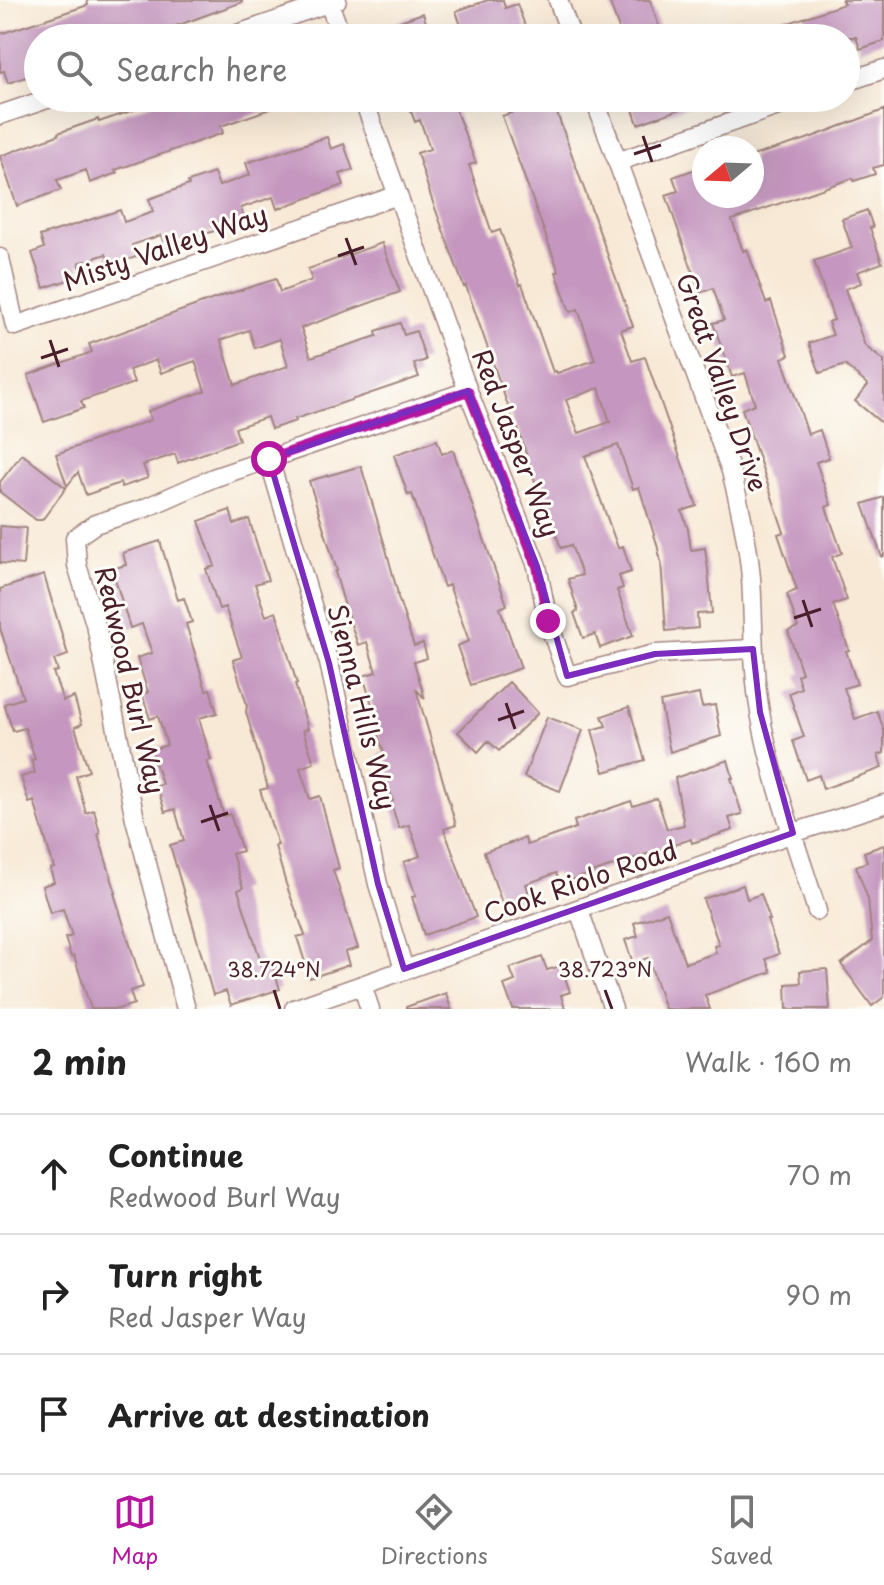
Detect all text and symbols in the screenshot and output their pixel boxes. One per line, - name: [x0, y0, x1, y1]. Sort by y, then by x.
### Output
- search box: [24, 24, 860, 112]
- icon: search: [52, 46, 96, 90]
- text: Search here: [116, 46, 288, 91]
- north arrow: [692, 136, 764, 208]
- street label: Misty Valley Way: [57, 194, 273, 300]
- street label: Great Valley Drive: [667, 268, 779, 496]
- street label: Red Jasper Way: [463, 343, 571, 543]
- route start: [251, 441, 287, 477]
- street label: Redwood Burl Way: [86, 562, 176, 798]
- street label: Sienna Hills Way: [319, 600, 407, 814]
- route end: [530, 603, 566, 639]
- street label: Cook Riolo Road: [478, 830, 682, 932]
- text: 38.724°N: [227, 954, 321, 984]
- text: 38.723°N: [558, 954, 652, 984]
- text: 2 min: [32, 1035, 127, 1087]
- text: Walk · 160 m: [685, 1042, 852, 1081]
- text: Continue: [108, 1132, 243, 1177]
- icon: ahead: [32, 1152, 76, 1196]
- text: 70 m: [787, 1155, 852, 1194]
- text: Redwood Burl Way: [108, 1177, 341, 1216]
- text: Turn right: [108, 1252, 263, 1297]
- icon: right: [32, 1272, 76, 1316]
- text: 90 m: [785, 1275, 852, 1314]
- text: Red Jasper Way: [108, 1297, 307, 1336]
- icon: arrive: [32, 1392, 76, 1436]
- text: Arrive at destination: [108, 1392, 430, 1437]
- tab: Map: [111, 1490, 158, 1571]
- tab: Directions: [381, 1490, 488, 1571]
- tab: Saved: [710, 1490, 773, 1571]

